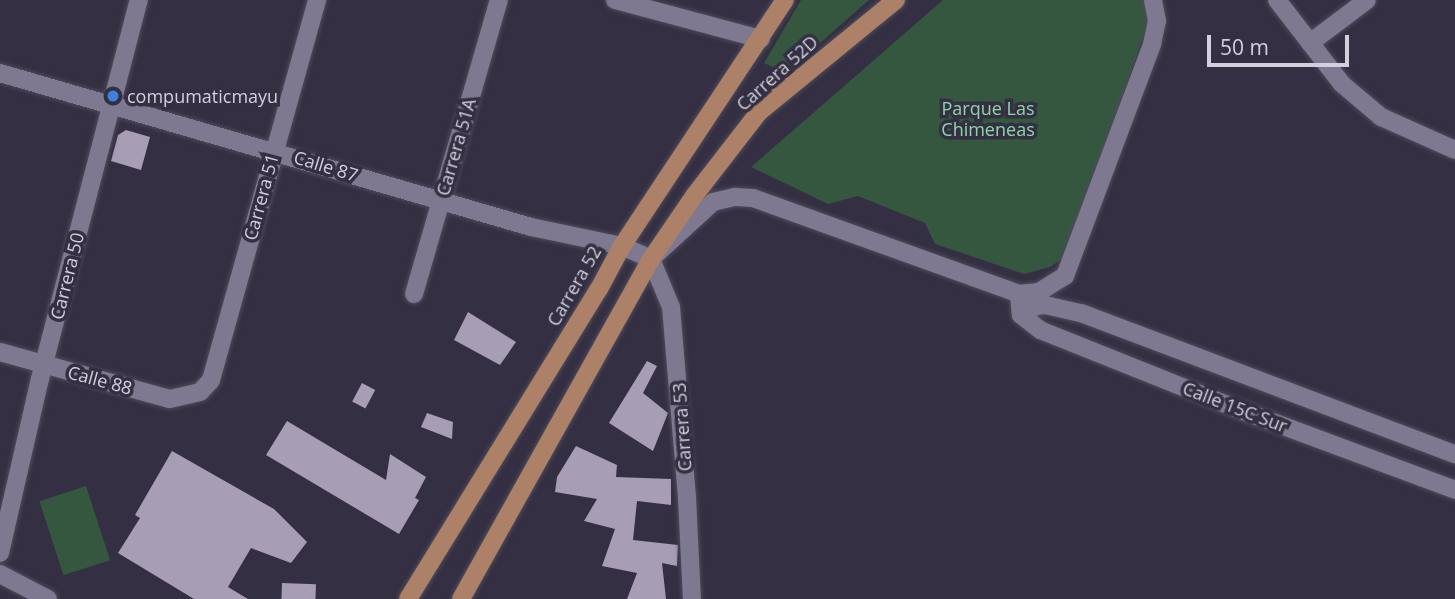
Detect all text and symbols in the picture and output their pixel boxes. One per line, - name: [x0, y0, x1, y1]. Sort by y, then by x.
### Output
- scale bar: [1210, 21, 1352, 65]
- street label: Carrera 52D: [732, 31, 822, 115]
- text: 50 m: [1220, 33, 1269, 61]
- place label: compumaticmayu: [127, 85, 278, 107]
- marker: compumaticmayu: [105, 88, 121, 104]
- street label: Carrera 51A: [432, 96, 480, 198]
- park label: Parque Las Chimeneas: [941, 98, 1035, 140]
- street label: Calle 87: [291, 146, 361, 186]
- street label: Carrera 51: [239, 151, 283, 243]
- street label: Carrera 50: [46, 230, 88, 322]
- street label: Carrera 52: [542, 242, 606, 330]
- street label: Calle 88: [65, 361, 135, 399]
- street label: Calle 15C Sur: [1180, 377, 1290, 437]
- street label: Carrera 53: [668, 382, 696, 472]

